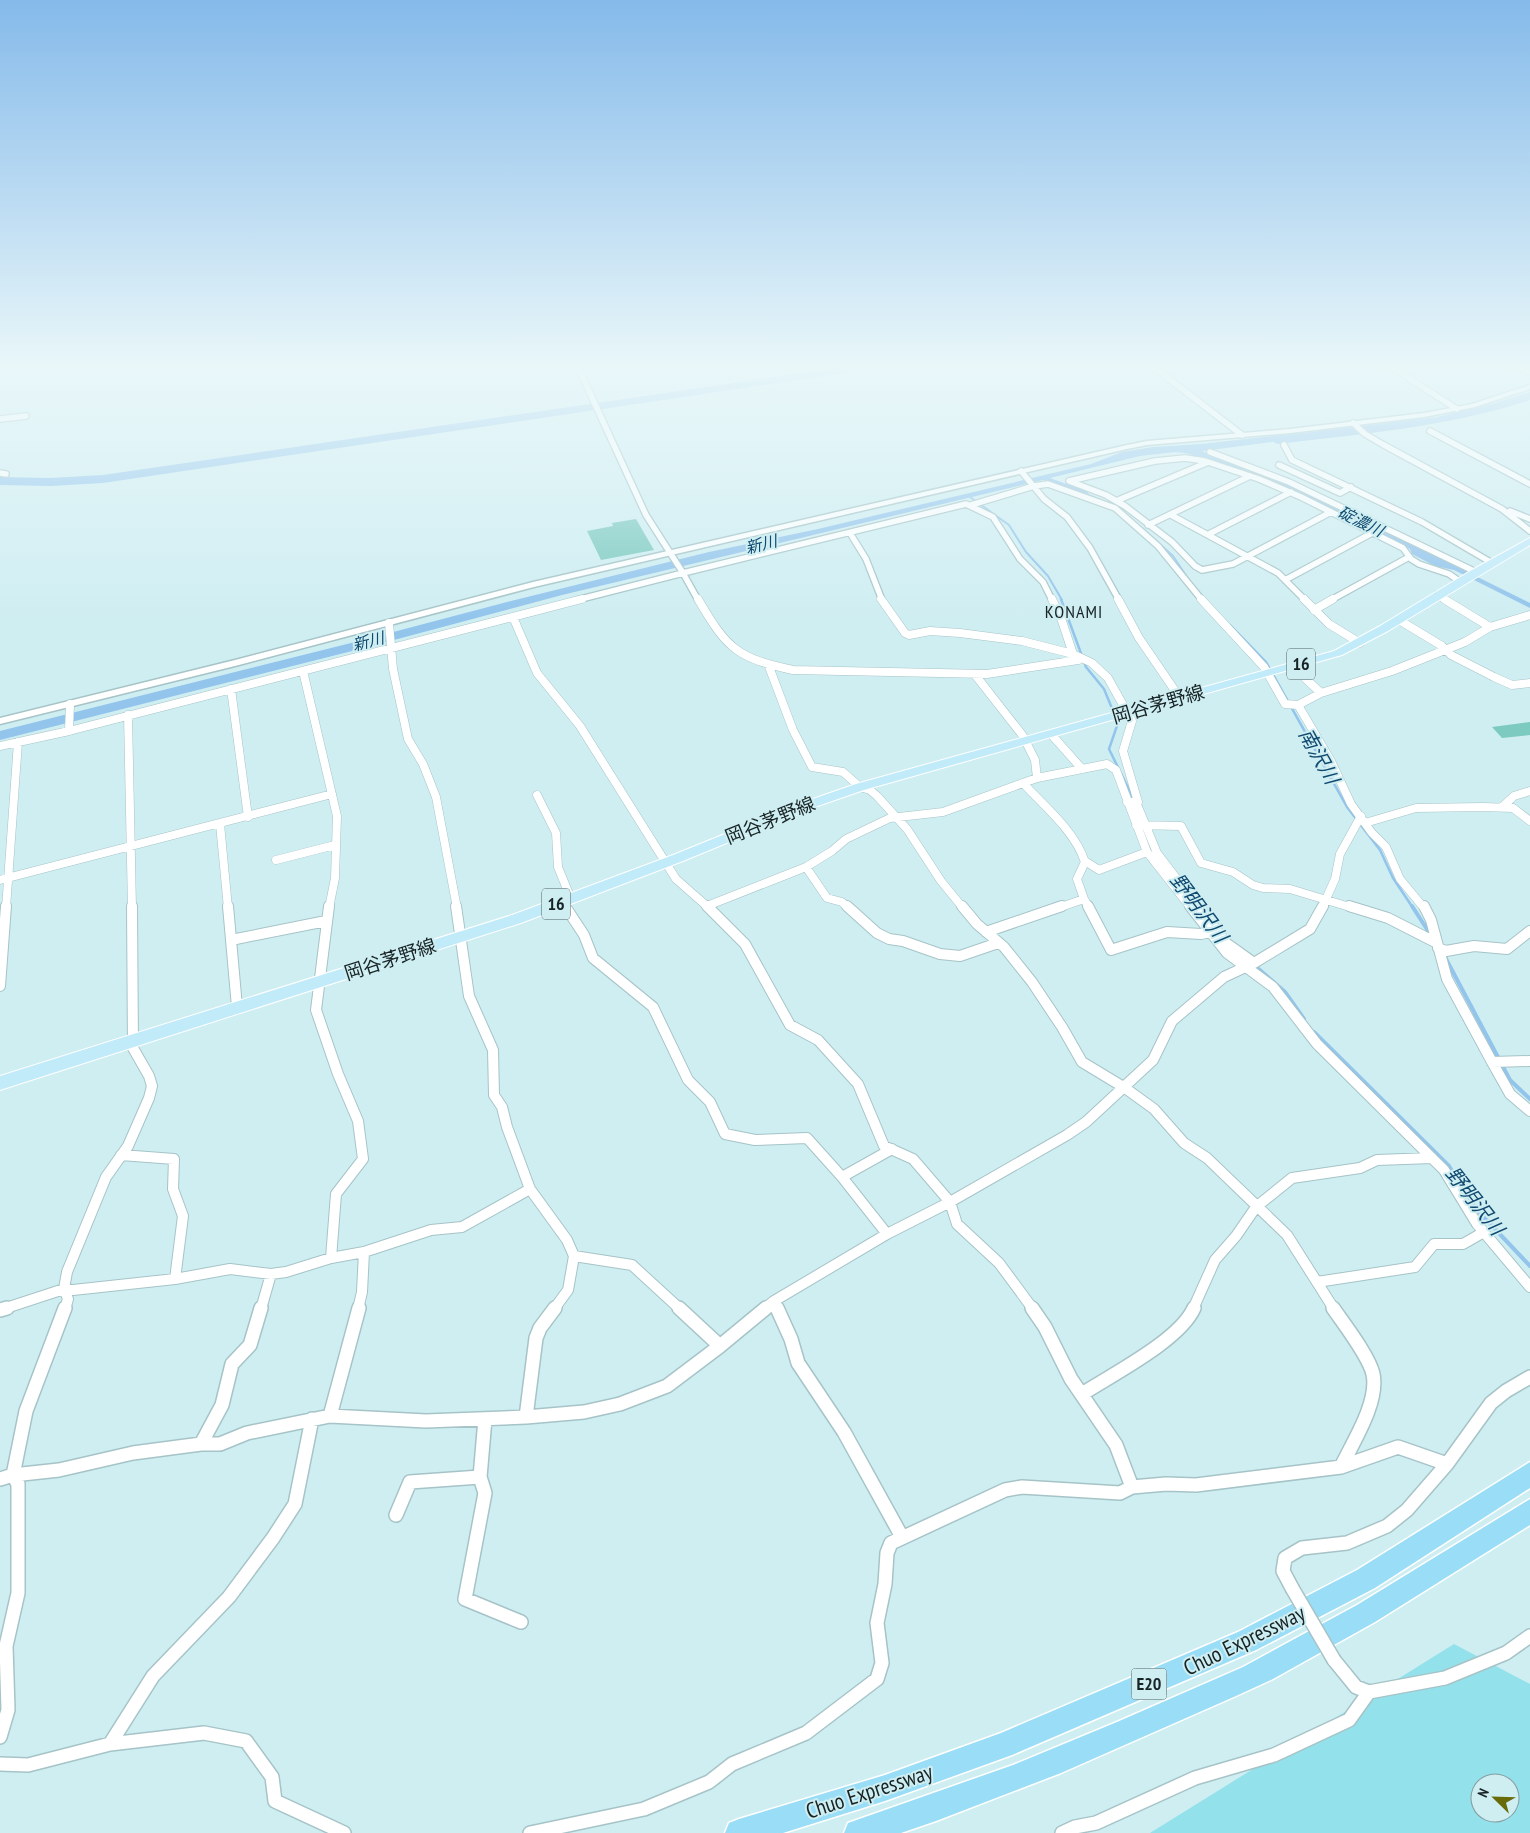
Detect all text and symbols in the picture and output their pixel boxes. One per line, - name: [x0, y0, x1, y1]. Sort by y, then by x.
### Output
- water label: 碇濃川: [1335, 501, 1389, 541]
- water label: 新川: [743, 530, 781, 558]
- district label: KONAMI: [1045, 600, 1103, 623]
- water label: 新川: [350, 627, 388, 655]
- road number: 16: [1287, 649, 1315, 680]
- street label: 岡谷茅野線: [1109, 679, 1207, 729]
- water label: 南沢川: [1293, 723, 1346, 790]
- street label: 岡谷茅野線: [721, 791, 819, 849]
- water label: 野明沢川: [1165, 868, 1235, 949]
- road number: 16: [542, 889, 570, 920]
- street label: 岡谷茅野線: [341, 933, 439, 985]
- water label: 野明沢川: [1440, 1161, 1511, 1242]
- street label: Chuo Expressway: [1179, 1598, 1310, 1681]
- road number: E20: [1132, 1668, 1166, 1700]
- street label: Chuo Expressway: [802, 1757, 937, 1825]
- north arrow: [1470, 1773, 1520, 1823]
- text: N: [1473, 1786, 1493, 1800]

